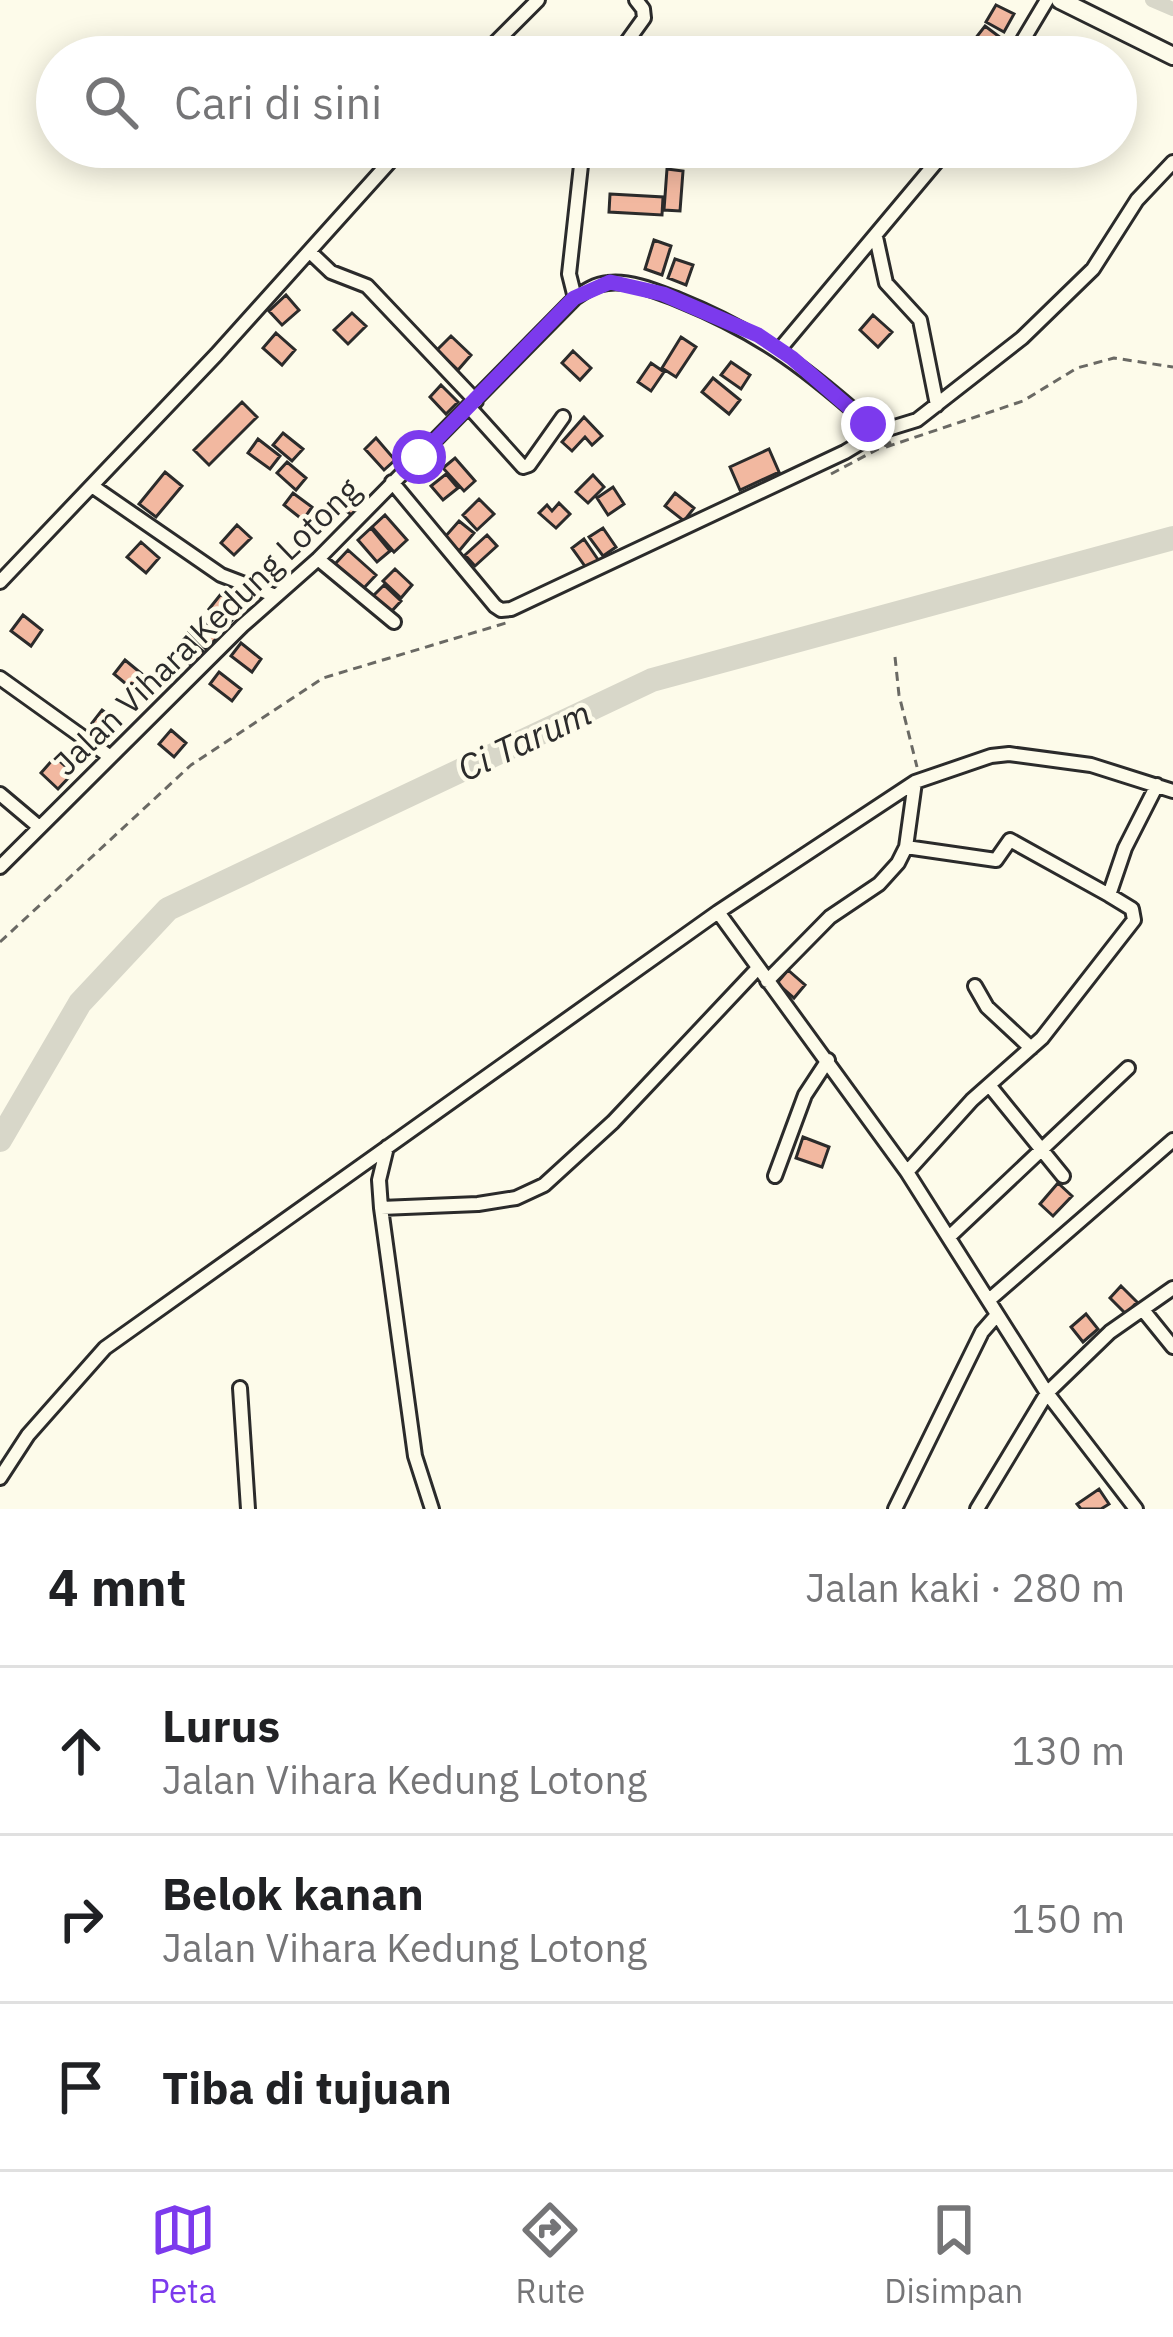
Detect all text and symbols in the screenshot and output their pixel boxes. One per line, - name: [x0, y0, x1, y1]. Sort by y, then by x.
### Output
- search box: [36, 36, 1137, 168]
- icon: search: [78, 69, 144, 135]
- text: Cari di sini: [174, 73, 382, 131]
- route end: [841, 397, 895, 451]
- route start: [392, 430, 446, 484]
- street label: Jalan Vihara Kedung Lotong: [43, 468, 369, 784]
- water label: Ci Tarum: [450, 689, 598, 791]
- text: 4 mnt: [48, 1554, 186, 1620]
- text: Jalan kaki · 280 m: [805, 1562, 1125, 1613]
- text: Lurus: [162, 1696, 280, 1754]
- icon: ahead: [48, 1718, 114, 1784]
- text: 130 m: [1012, 1725, 1125, 1776]
- text: Jalan Vihara Kedung Lotong: [162, 1754, 647, 1805]
- text: Belok kanan: [162, 1864, 424, 1922]
- icon: right: [48, 1886, 114, 1952]
- text: 150 m: [1012, 1893, 1125, 1944]
- text: Jalan Vihara Kedung Lotong: [162, 1922, 647, 1973]
- icon: arrive: [48, 2054, 114, 2120]
- text: Tiba di tujuan: [162, 2058, 452, 2116]
- tab: Peta: [150, 2197, 216, 2312]
- tab: Rute: [516, 2197, 585, 2312]
- tab: Disimpan: [884, 2197, 1023, 2312]

